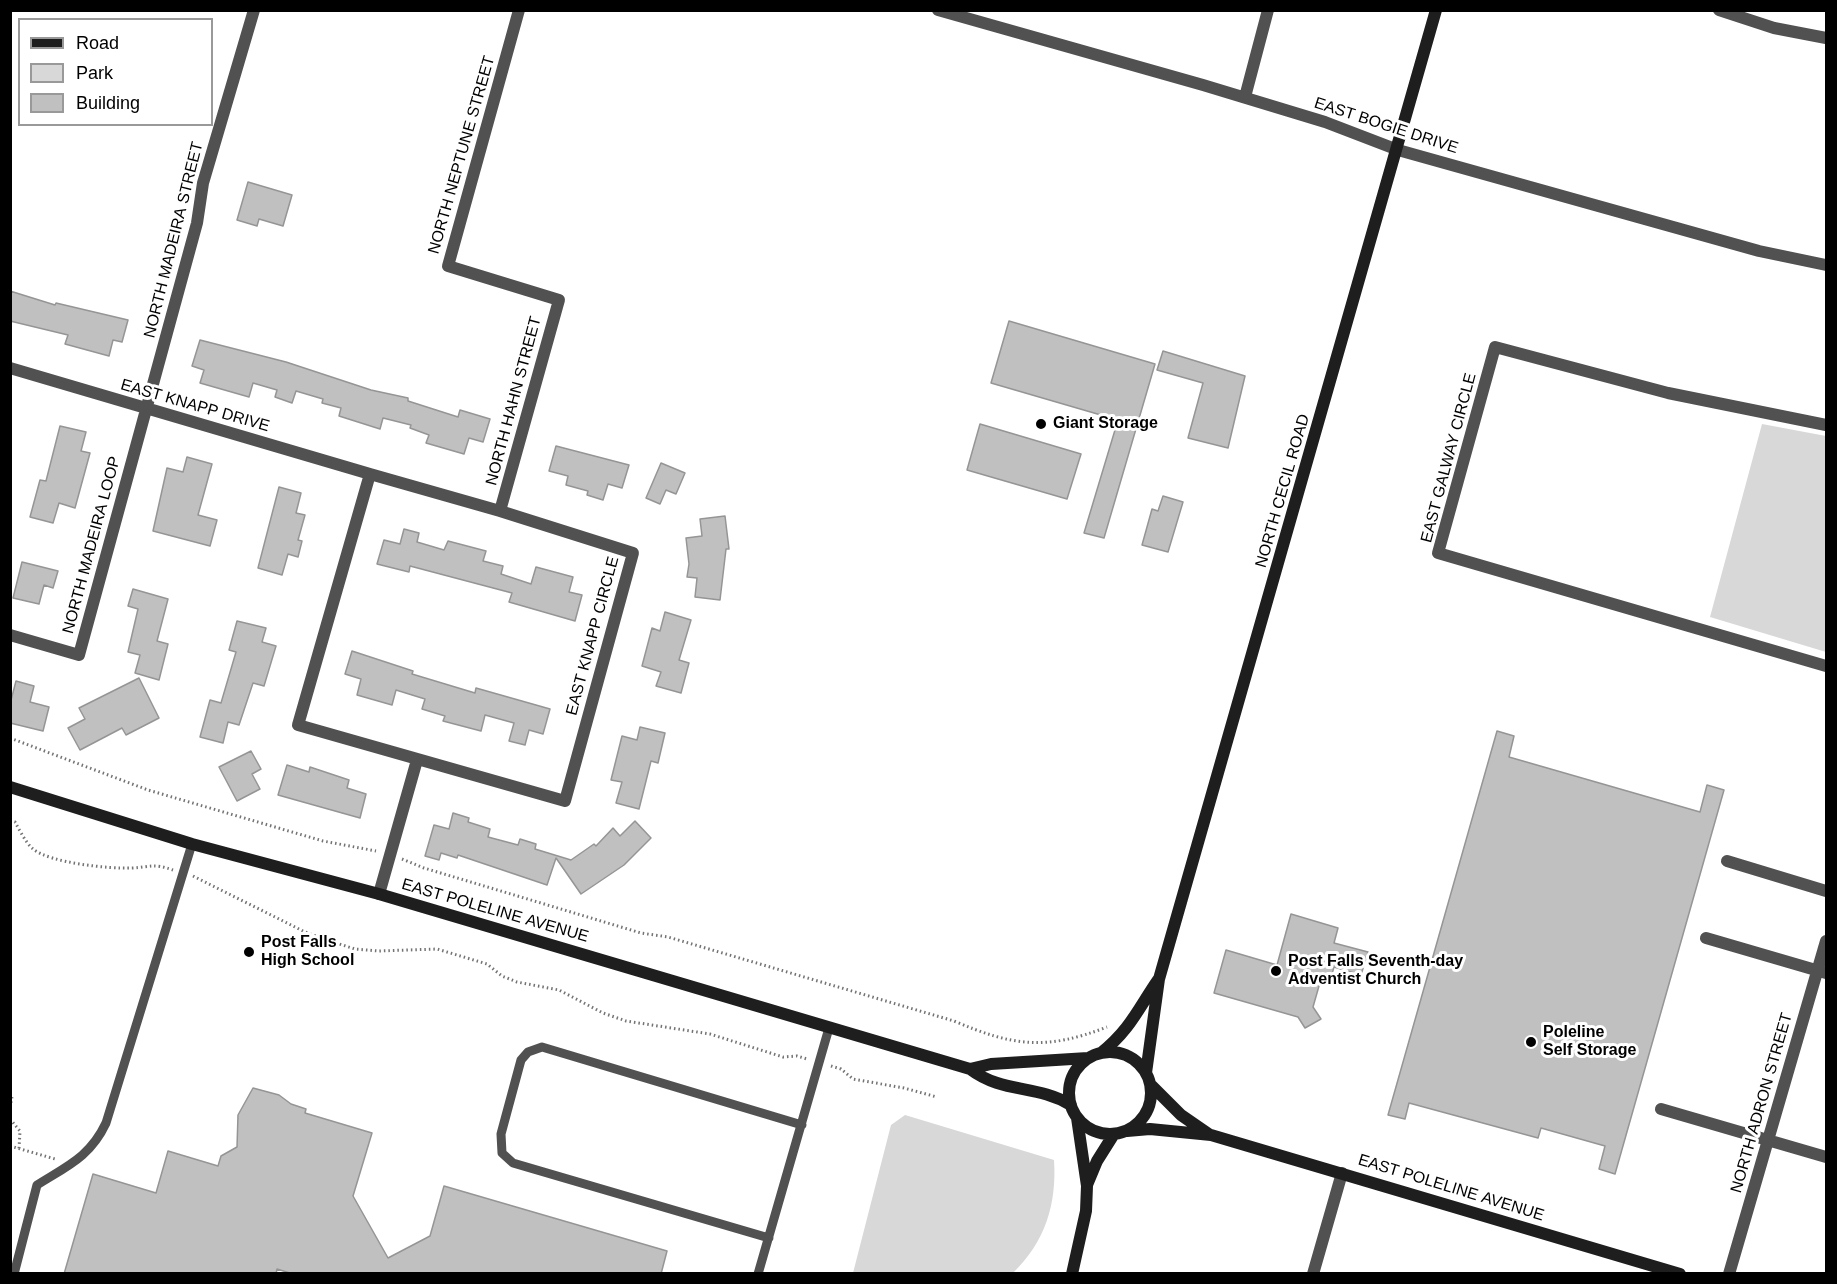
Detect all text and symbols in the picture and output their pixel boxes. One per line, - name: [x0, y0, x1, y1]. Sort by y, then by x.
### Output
- legend: [18, 18, 213, 126]
- text: Road: [76, 33, 119, 53]
- street label: NORTH NEPTUNE STREET: [425, 54, 499, 256]
- text: Park: [76, 63, 113, 83]
- text: Building: [76, 93, 140, 113]
- street label: EAST BOGIE DRIVE: [1312, 94, 1460, 158]
- street label: NORTH MADEIRA STREET: [140, 140, 208, 340]
- street label: NORTH HAHN STREET: [482, 315, 546, 487]
- street label: EAST GALWAY CIRCLE: [1417, 371, 1481, 545]
- street label: EAST KNAPP DRIVE: [118, 376, 272, 436]
- street label: NORTH CECIL ROAD: [1252, 412, 1314, 570]
- place label: Giant Storage: [1053, 414, 1158, 434]
- marker: Giant Storage: [1034, 417, 1048, 431]
- street label: NORTH MADEIRA LOOP: [59, 454, 125, 636]
- street label: EAST KNAPP CIRCLE: [563, 555, 623, 717]
- street label: EAST POLELINE AVENUE: [399, 875, 591, 947]
- place label: Post Falls High School: [261, 933, 354, 971]
- marker: Post Falls High School: [242, 945, 256, 959]
- place label: Post Falls Seventh-day Adventist Church: [1288, 952, 1463, 990]
- marker: Post Falls Seventh-day Adventist Church: [1269, 964, 1283, 978]
- street label: NORTH ADRON STREET: [1727, 1011, 1797, 1195]
- place label: Poleline Self Storage: [1543, 1023, 1636, 1061]
- marker: Poleline Self Storage: [1524, 1035, 1538, 1049]
- street label: EAST POLELINE AVENUE: [1356, 1151, 1546, 1225]

